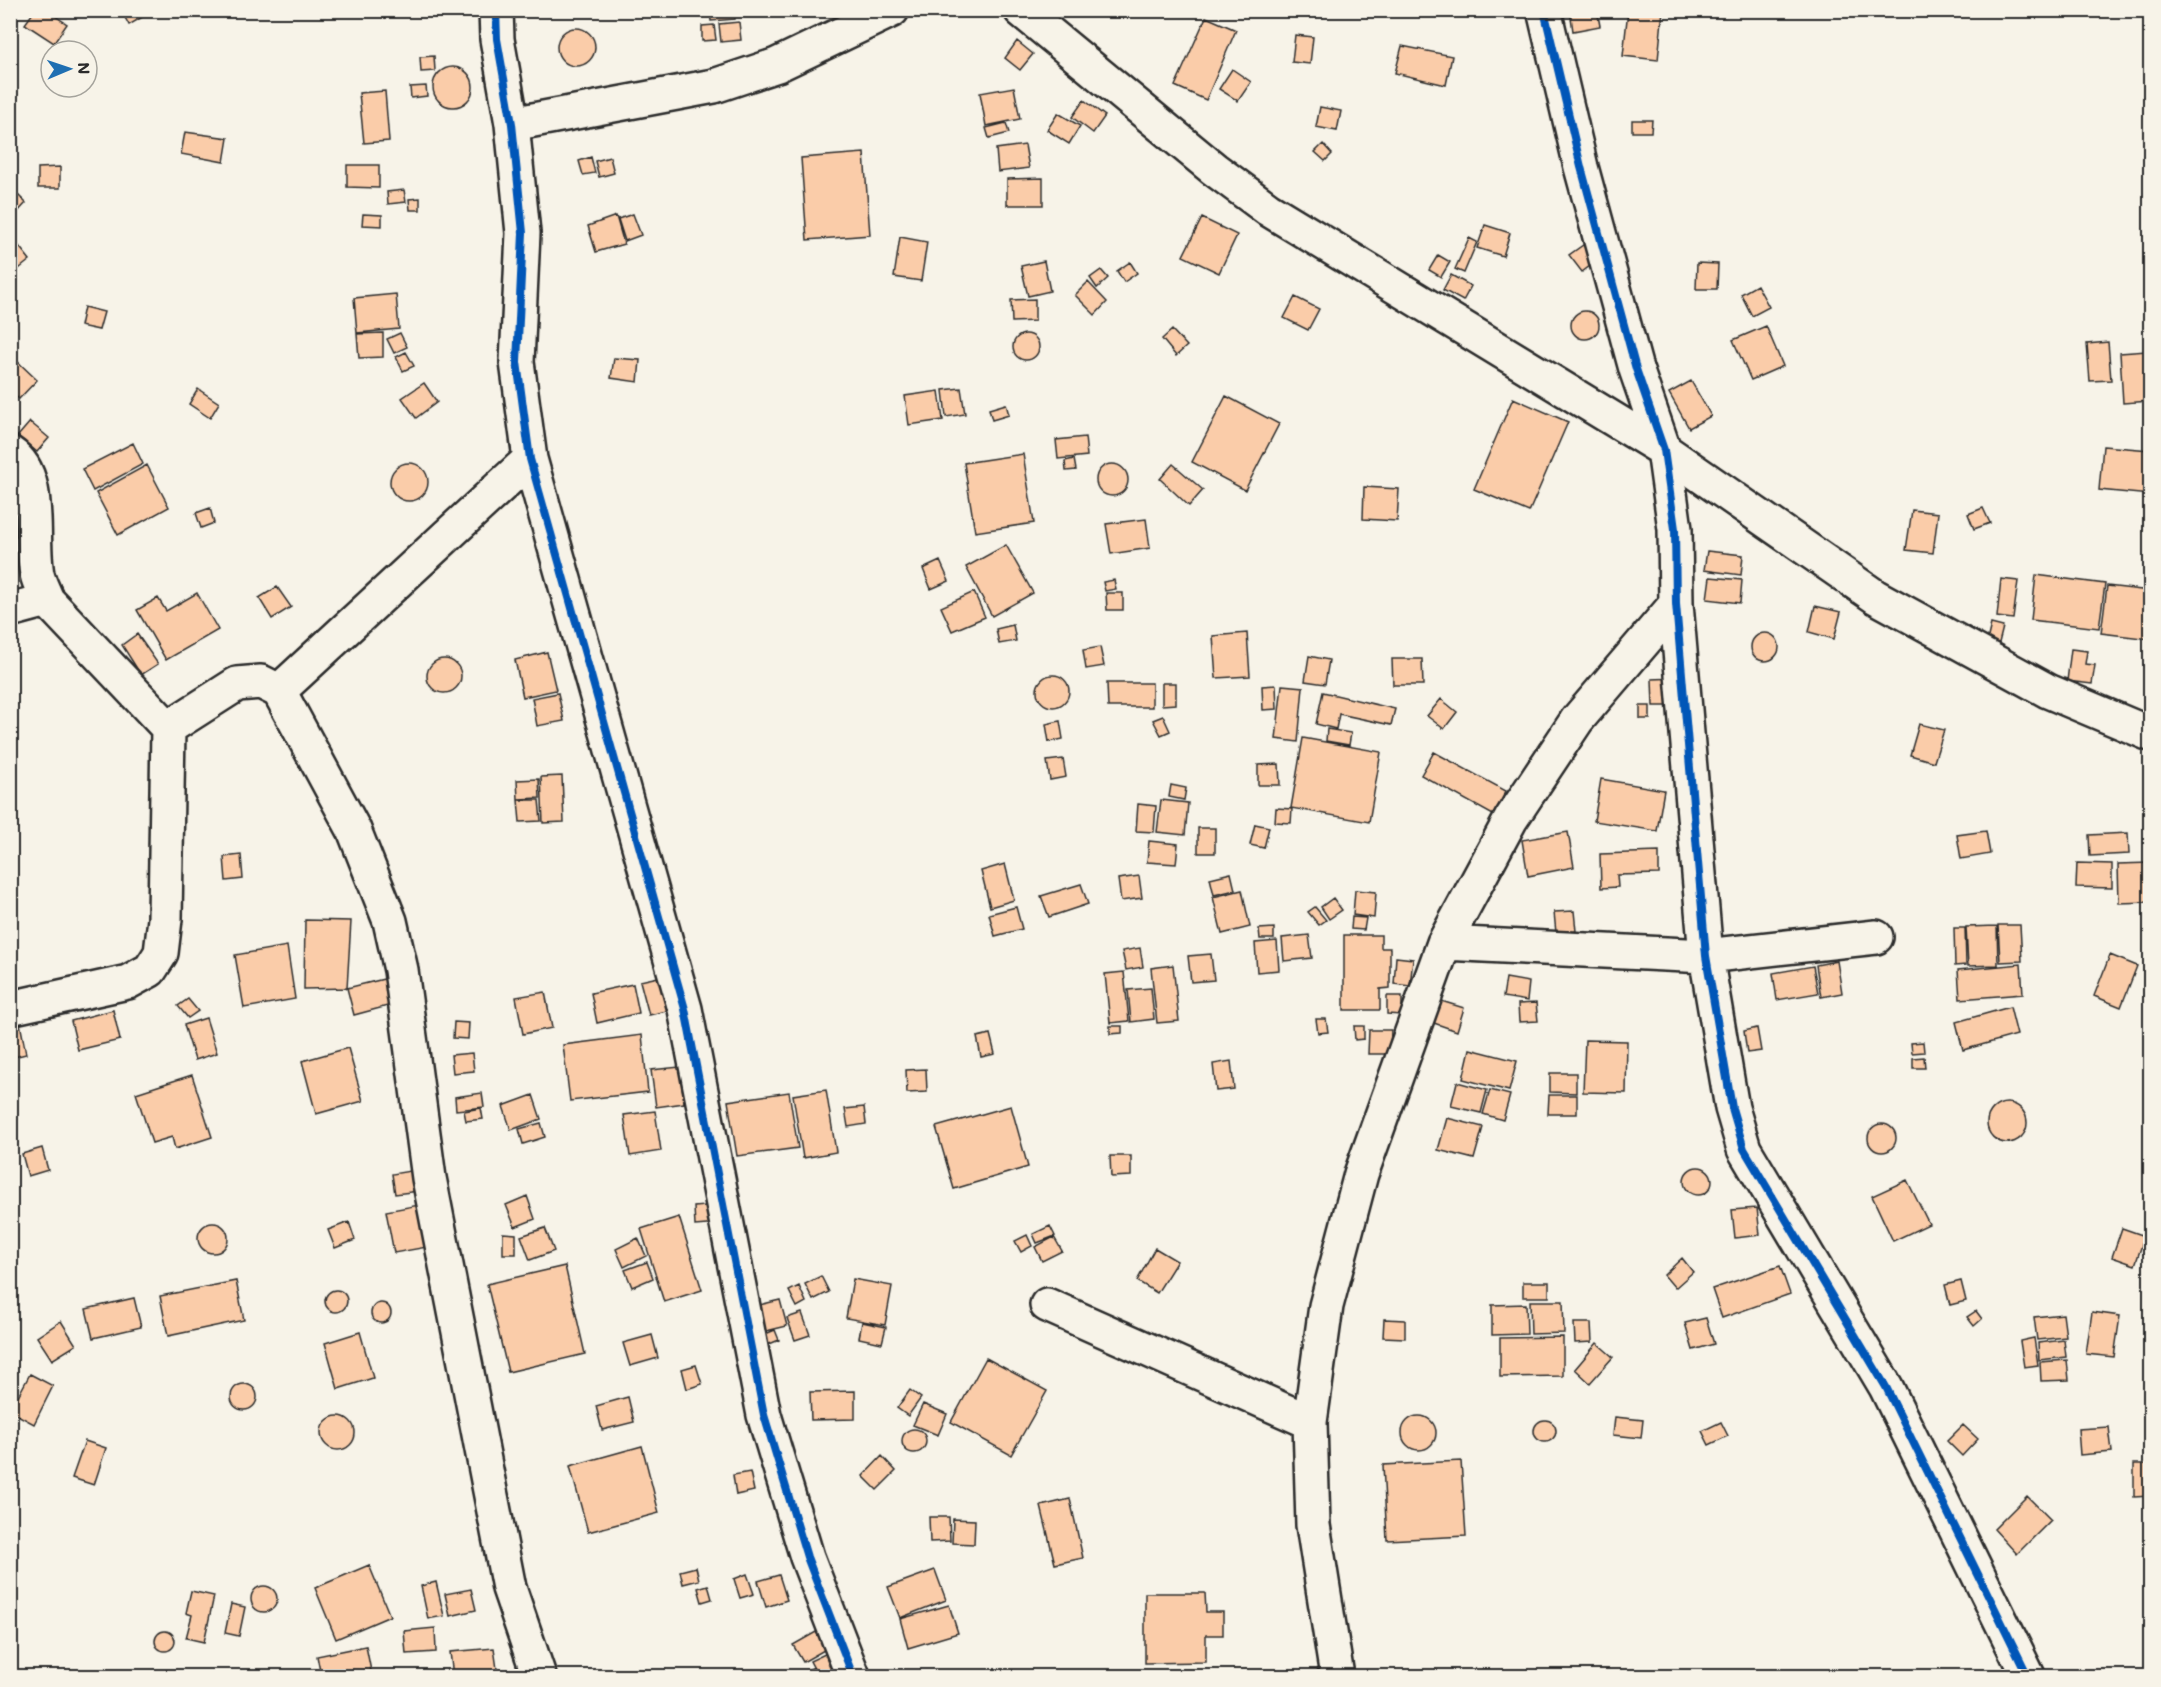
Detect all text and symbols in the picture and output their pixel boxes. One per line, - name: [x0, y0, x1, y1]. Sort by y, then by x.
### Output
- north arrow: [39, 39, 99, 99]
- text: N: [74, 62, 95, 75]

